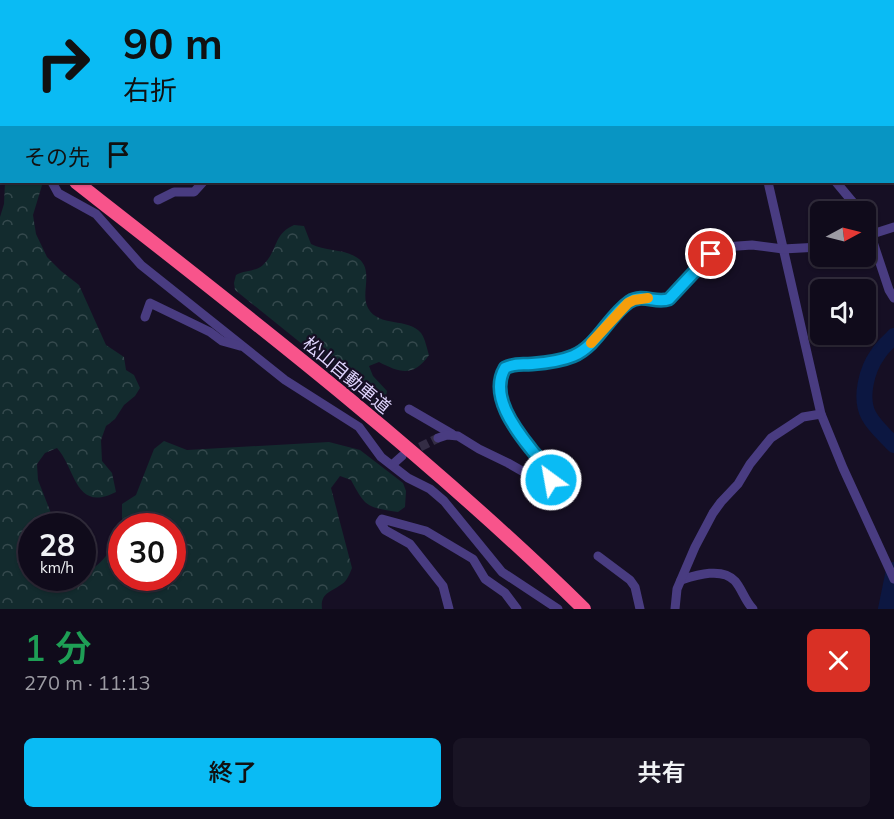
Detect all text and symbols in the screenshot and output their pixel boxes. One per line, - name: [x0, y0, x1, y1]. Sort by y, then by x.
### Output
- text: 90 m: [123, 17, 223, 70]
- icon: right: [24, 24, 102, 102]
- text: 右折: [123, 73, 177, 107]
- icon: arrive: [102, 138, 135, 171]
- text: その先: [24, 143, 90, 171]
- north arrow: [810, 201, 876, 267]
- map controls: [810, 201, 876, 345]
- pin: [685, 228, 736, 279]
- icon: arrive: [694, 237, 727, 270]
- button: sound: [810, 279, 876, 345]
- street label: 松山自動車道: [298, 331, 396, 419]
- position arrow: [519, 448, 583, 512]
- speed limit sign: 30: [108, 513, 186, 591]
- text: 28: [39, 526, 75, 564]
- text: km/h: [40, 558, 74, 577]
- text: 1 分: [24, 625, 91, 670]
- button: close: [807, 629, 870, 692]
- text: 270 m · 11:13: [24, 670, 150, 695]
- button: 終了: [24, 738, 441, 807]
- button: 共有: [453, 738, 870, 807]

